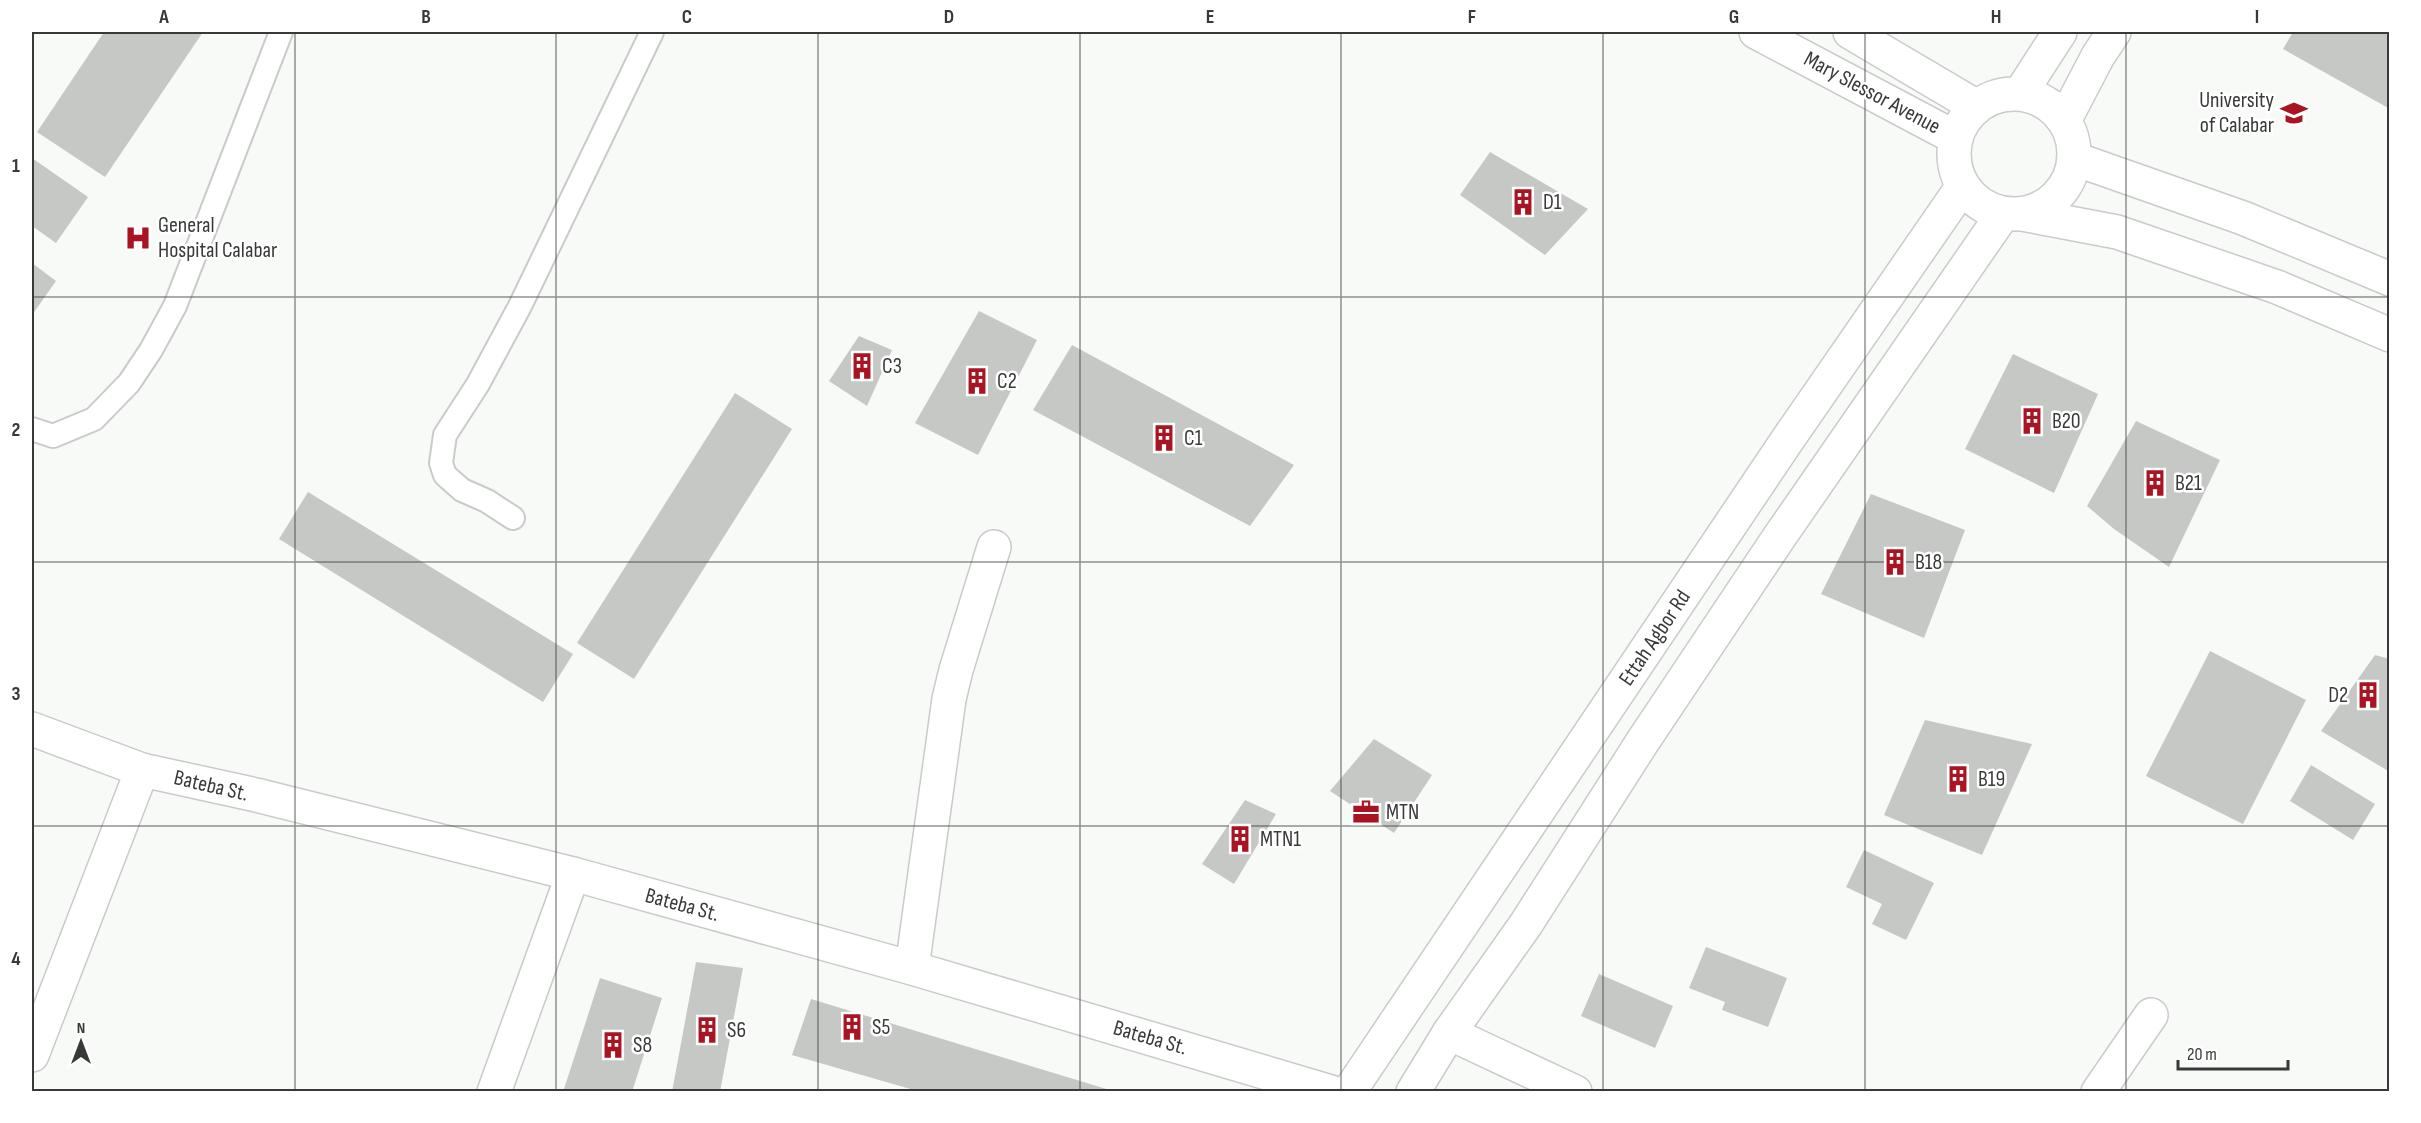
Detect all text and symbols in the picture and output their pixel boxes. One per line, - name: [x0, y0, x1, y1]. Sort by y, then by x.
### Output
- text: A: [158, 5, 169, 29]
- text: B: [421, 5, 431, 29]
- text: C: [682, 5, 692, 29]
- text: D: [944, 5, 954, 29]
- text: E: [1206, 5, 1214, 29]
- text: F: [1468, 5, 1476, 29]
- text: G: [1729, 5, 1739, 29]
- text: H: [1991, 5, 2001, 29]
- text: I: [2255, 5, 2259, 29]
- street label: Mary Slessor Avenue: [1799, 46, 1945, 140]
- place label: University of Calabar: [2199, 87, 2274, 139]
- school or university icon: University of Calabar: [2279, 98, 2309, 128]
- text: 1: [12, 154, 20, 178]
- building icon: D1: [1508, 187, 1538, 217]
- place label: D1: [1543, 189, 1562, 216]
- place label: General Hospital Calabar: [158, 212, 277, 264]
- hospital icon: General Hospital Calabar: [123, 223, 153, 253]
- building icon: C3: [847, 351, 877, 381]
- place label: C3: [882, 353, 902, 380]
- building icon: C2: [962, 366, 992, 396]
- place label: C2: [997, 368, 1017, 395]
- building icon: B20: [2017, 406, 2047, 436]
- place label: B20: [2052, 408, 2081, 435]
- text: 2: [12, 418, 20, 442]
- building icon: C1: [1149, 423, 1179, 453]
- place label: C1: [1184, 425, 1203, 452]
- building icon: B21: [2140, 468, 2170, 498]
- place label: B21: [2175, 470, 2202, 497]
- building icon: B18: [1880, 547, 1910, 577]
- place label: B18: [1915, 549, 1942, 576]
- street label: Ettah Agbor Rd: [1613, 585, 1697, 691]
- building icon: D2: [2353, 680, 2383, 710]
- text: 3: [12, 682, 21, 706]
- place label: D2: [2328, 682, 2348, 709]
- street label: Bateba St.: [171, 764, 251, 808]
- building icon: B19: [1943, 764, 1973, 794]
- place label: B19: [1978, 766, 2005, 793]
- office icon: MTN: [1351, 797, 1381, 827]
- place label: MTN: [1386, 799, 1419, 826]
- building icon: MTN1: [1225, 824, 1255, 854]
- place label: MTN1: [1260, 826, 1301, 853]
- street label: Bateba St.: [642, 882, 722, 928]
- text: 4: [11, 947, 21, 971]
- north arrow: [51, 1012, 111, 1072]
- building icon: S5: [837, 1012, 867, 1042]
- place label: S5: [872, 1014, 890, 1041]
- building icon: S6: [692, 1015, 722, 1045]
- street label: Bateba St.: [1110, 1015, 1190, 1061]
- place label: S6: [727, 1017, 746, 1044]
- text: N: [77, 1019, 85, 1038]
- building icon: S8: [598, 1030, 628, 1060]
- place label: S8: [633, 1032, 652, 1059]
- scale bar: [2178, 1033, 2288, 1071]
- text: 20 m: [2187, 1044, 2217, 1065]

